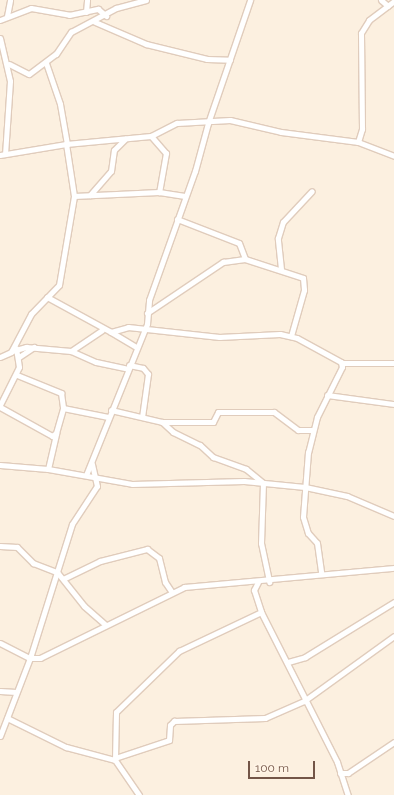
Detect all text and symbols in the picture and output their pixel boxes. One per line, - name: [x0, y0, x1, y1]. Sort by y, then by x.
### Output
- scale bar: [250, 753, 317, 779]
- text: 100 m: [255, 761, 289, 775]

